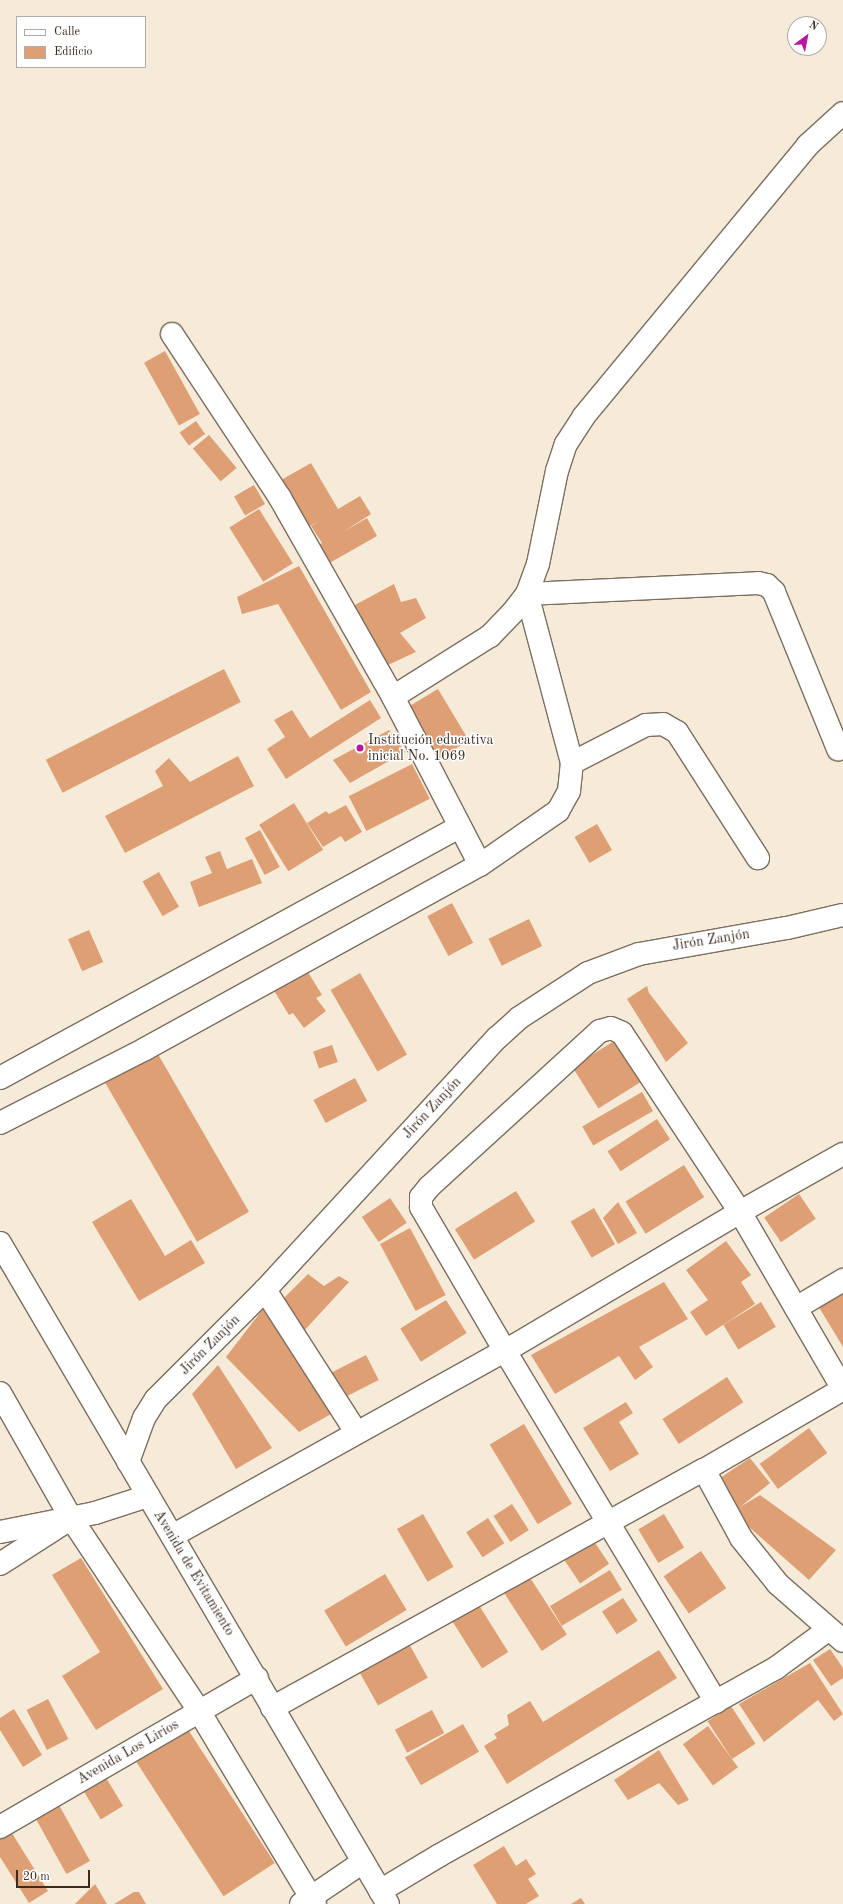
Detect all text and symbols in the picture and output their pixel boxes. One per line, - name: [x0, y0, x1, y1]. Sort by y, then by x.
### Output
- legend: [16, 16, 146, 68]
- north arrow: [787, 16, 827, 56]
- text: N: [807, 19, 820, 33]
- text: Calle: [54, 26, 80, 38]
- text: Edificio: [54, 46, 93, 58]
- place label: Institución educativa inicial No. 1069: [368, 732, 493, 764]
- marker: Institución educativa inicial No. 1069: [355, 743, 365, 753]
- street label: Jirón Zanjón: [671, 926, 751, 954]
- street label: Jirón Zanjón: [399, 1074, 465, 1142]
- street label: Jirón Zanjón: [176, 1311, 244, 1379]
- street label: Avenida de Evitamiento: [150, 1507, 238, 1639]
- street label: Avenida Los Lirios: [74, 1716, 182, 1788]
- scale bar: [18, 1862, 92, 1888]
- text: 20 m: [23, 1871, 50, 1883]

